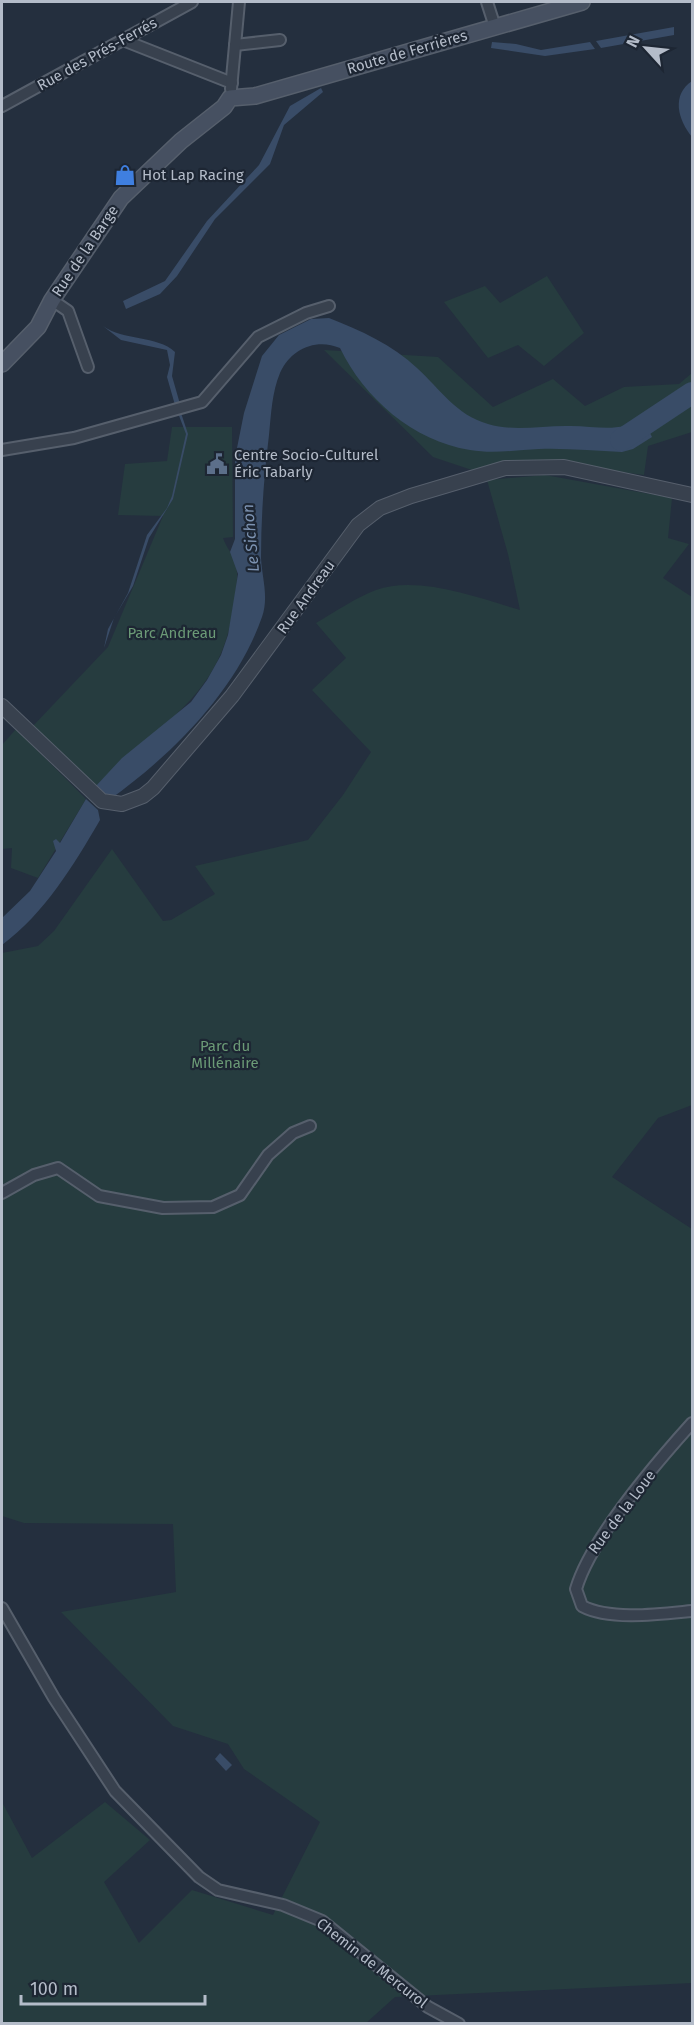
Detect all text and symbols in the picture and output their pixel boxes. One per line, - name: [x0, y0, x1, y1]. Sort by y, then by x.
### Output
- street label: Rue des Prés-Ferrés: [34, 14, 160, 94]
- north arrow: [616, 18, 676, 78]
- street label: Route de Ferrières: [345, 26, 469, 78]
- text: N: [622, 32, 644, 50]
- shop icon: Hot Lap Racing: [113, 163, 137, 187]
- place label: Hot Lap Racing: [142, 166, 244, 184]
- street label: Rue de la Barge: [48, 202, 122, 300]
- place label: Centre Socio-Culturel Éric Tabarly: [234, 446, 379, 481]
- public building icon: Centre Socio-Culturel Éric Tabarly: [205, 452, 229, 476]
- water label: Le Sichon: [238, 503, 263, 573]
- street label: Rue Andreau: [273, 557, 339, 637]
- park label: Parc Andreau: [127, 624, 217, 642]
- park label: Parc du Millénaire: [191, 1037, 259, 1072]
- street label: Rue de la Loue: [585, 1467, 659, 1557]
- street label: Chemin de Mercurol: [313, 1914, 431, 2012]
- scale bar: [21, 1968, 206, 2006]
- text: 100 m: [30, 1978, 78, 2000]

